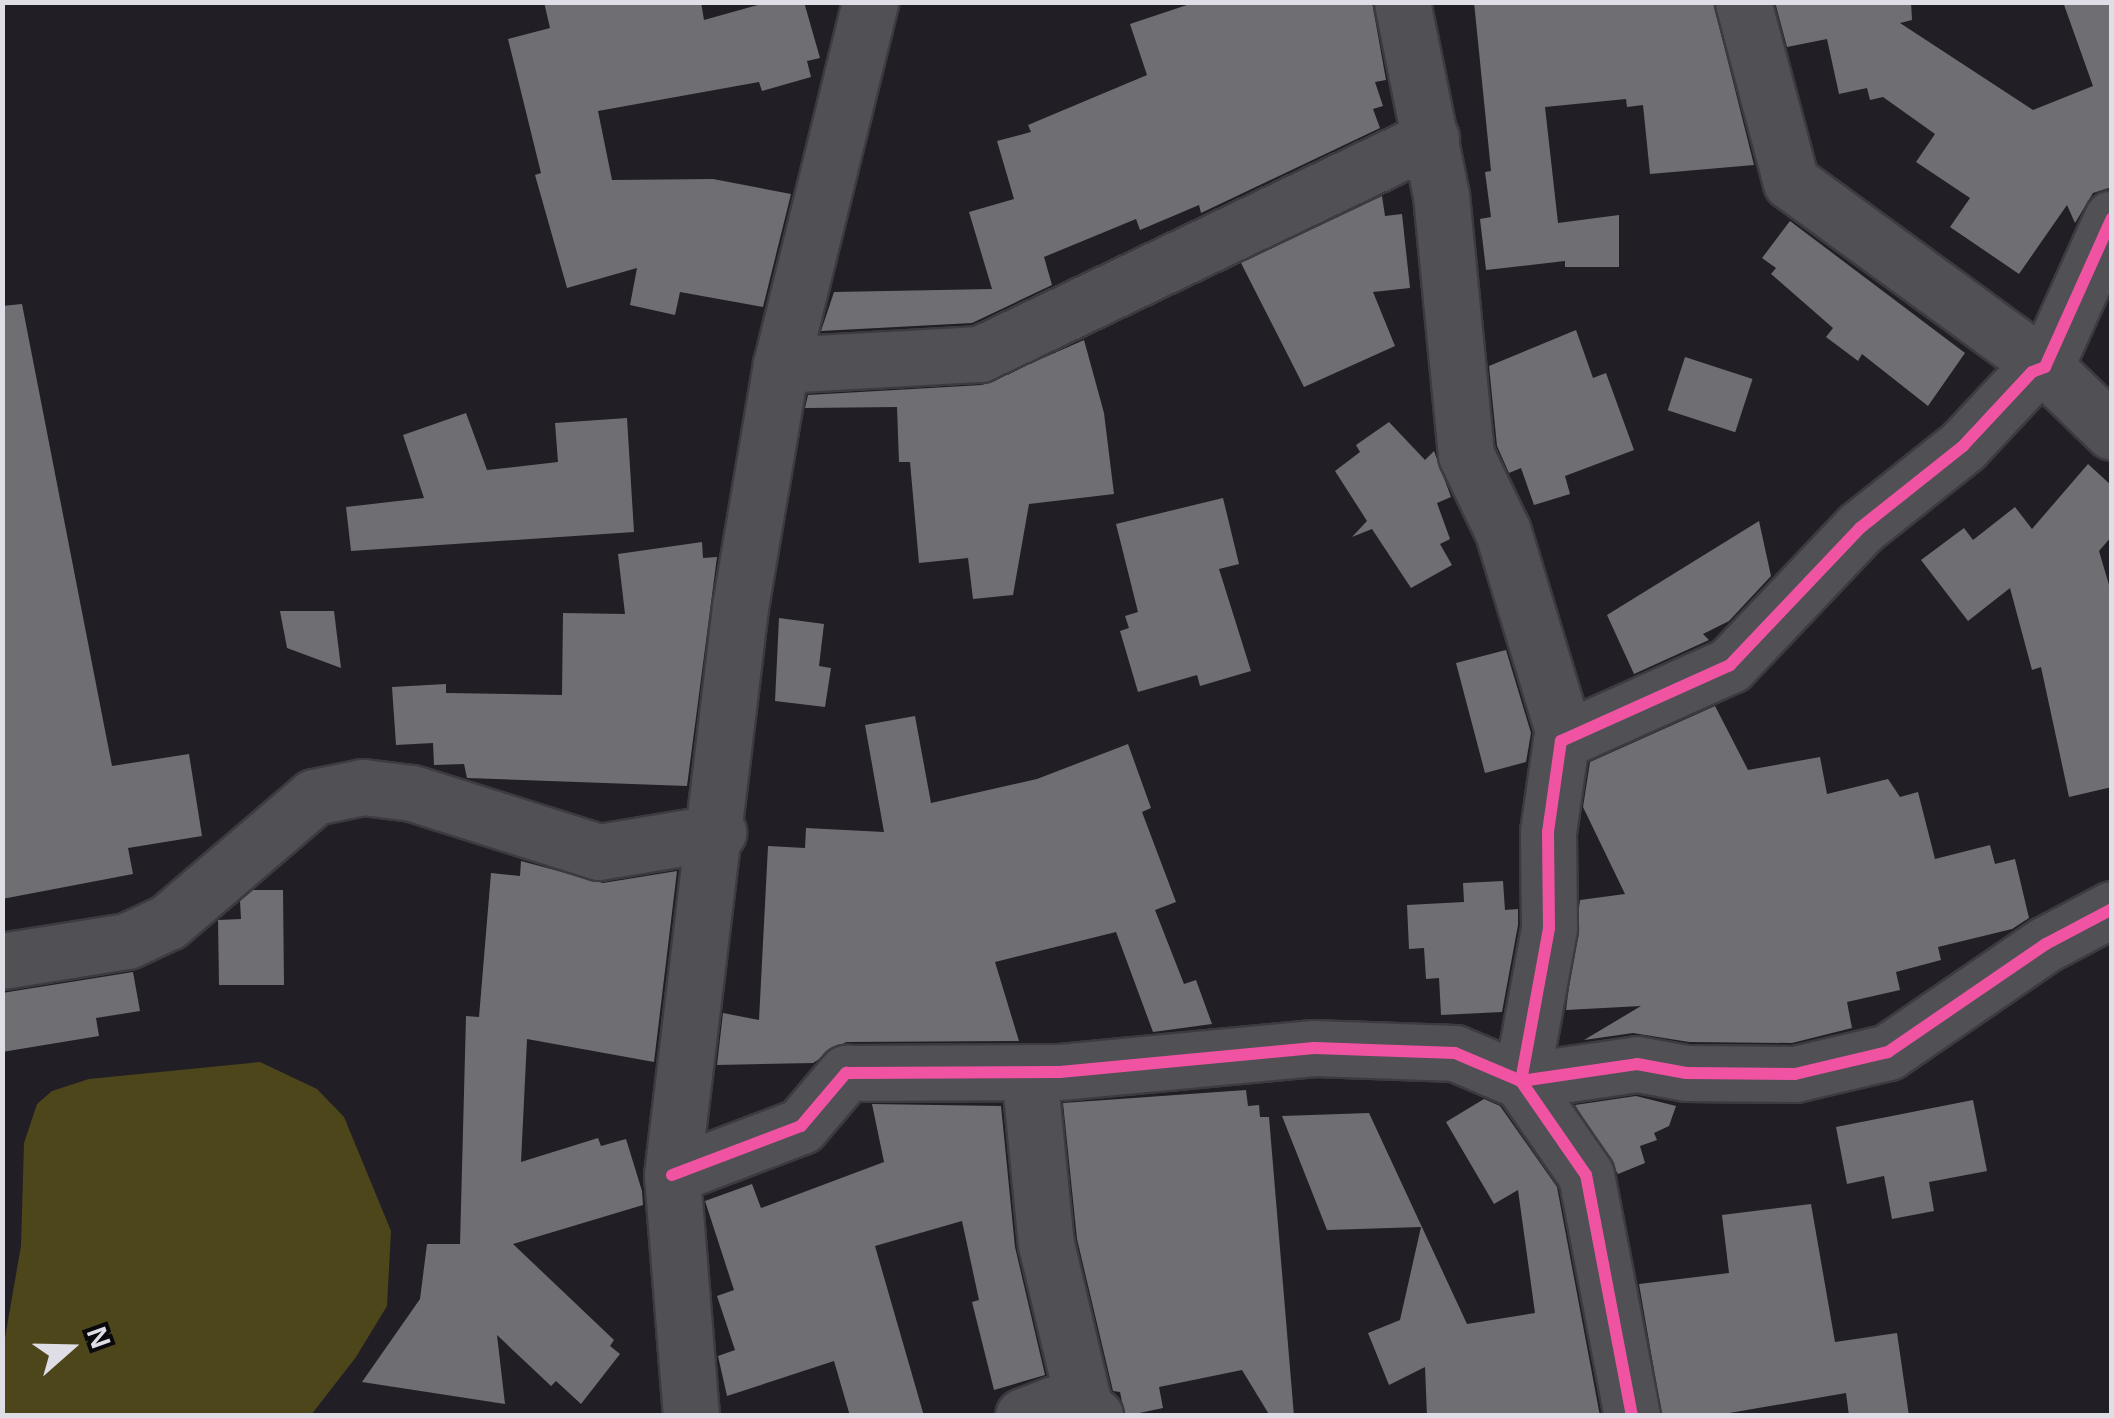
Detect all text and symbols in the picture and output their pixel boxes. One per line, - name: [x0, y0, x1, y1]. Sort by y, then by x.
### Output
- north arrow: [20, 1298, 120, 1398]
- text: N: [81, 1323, 117, 1352]

